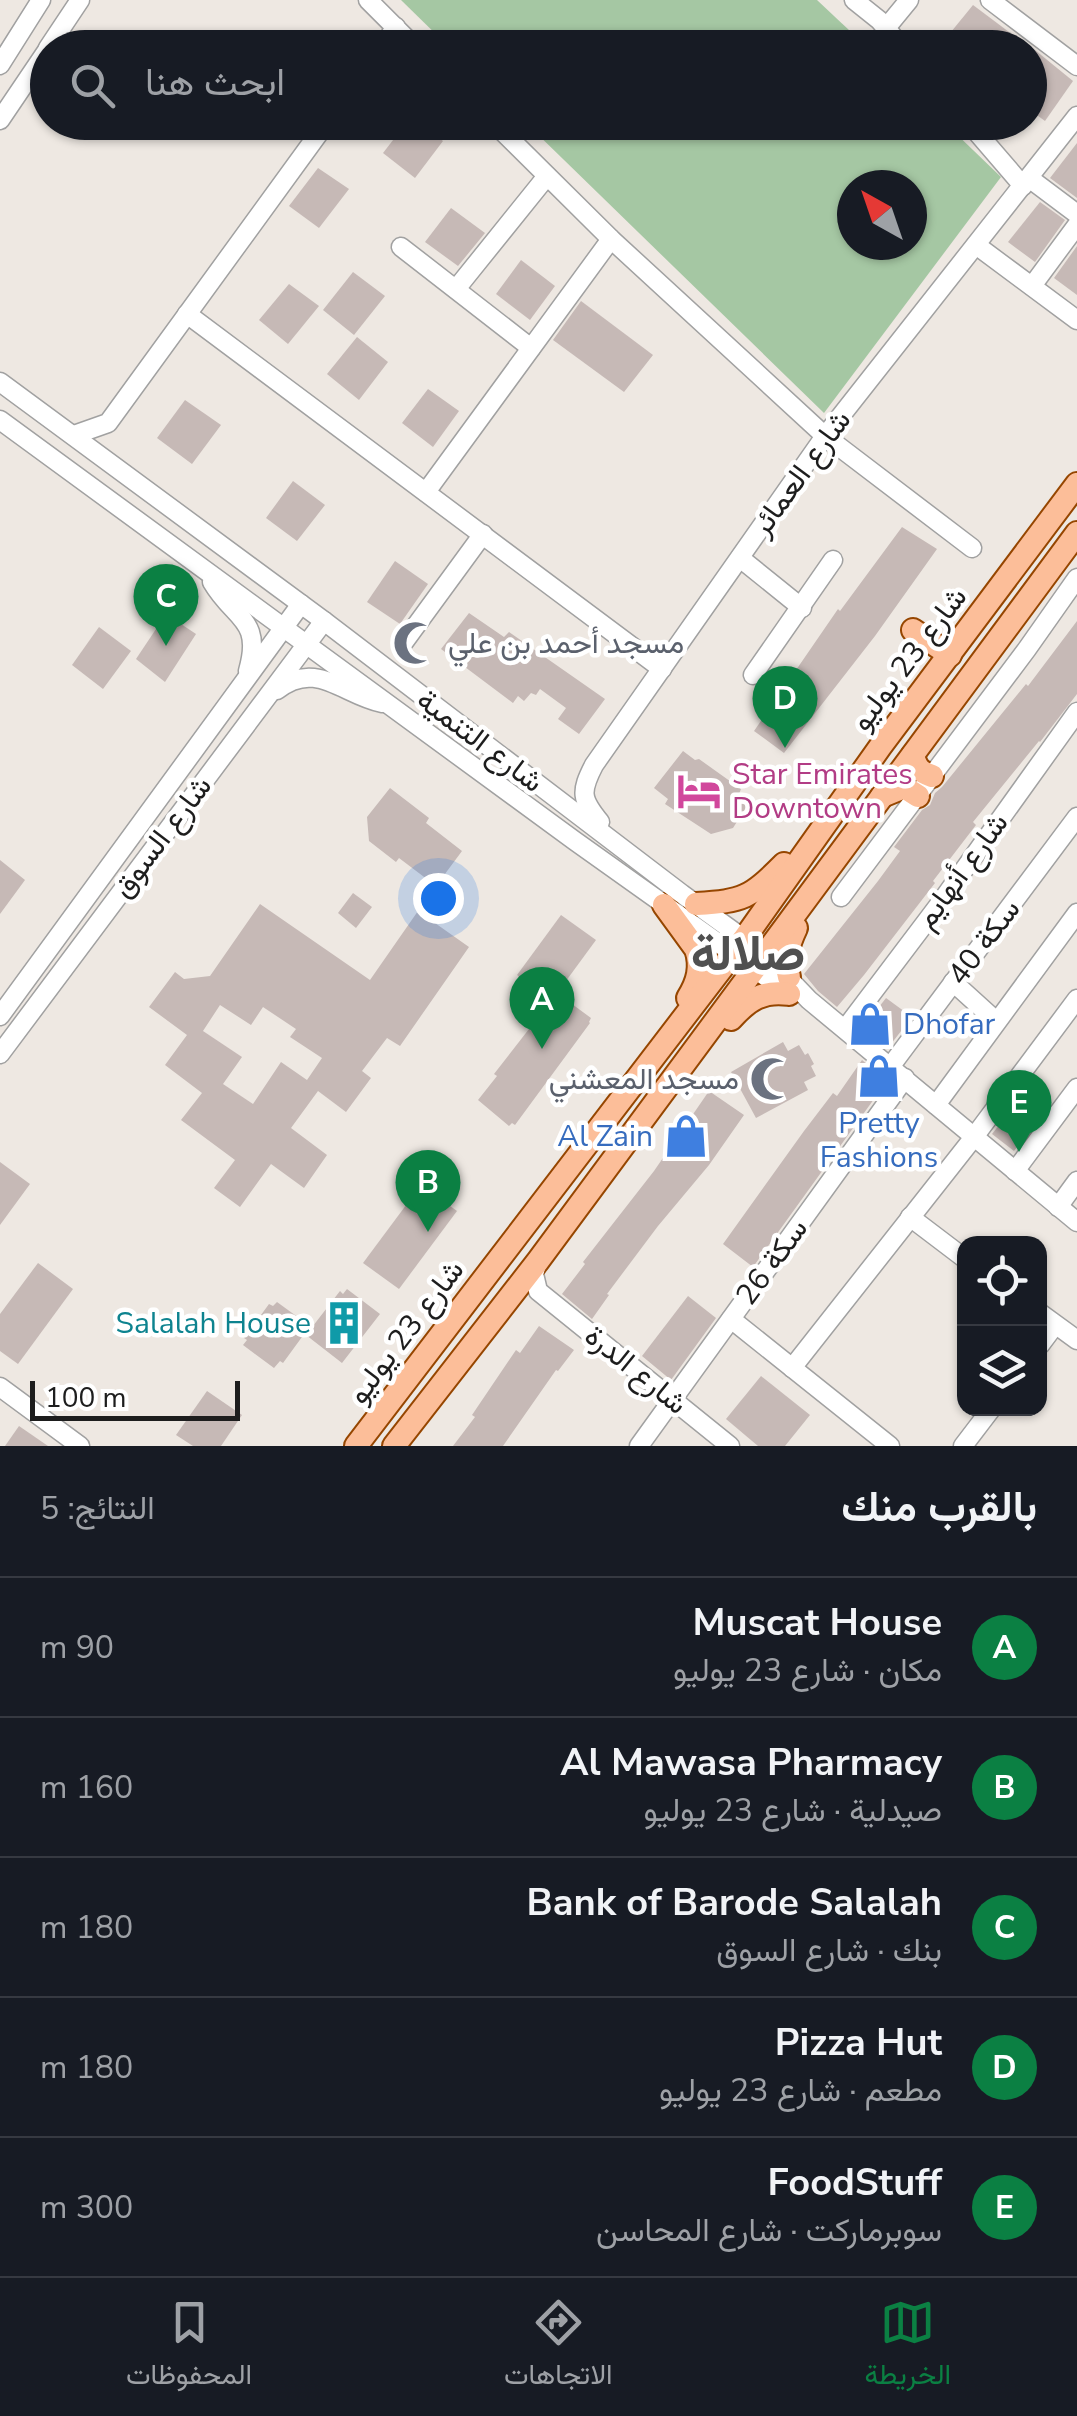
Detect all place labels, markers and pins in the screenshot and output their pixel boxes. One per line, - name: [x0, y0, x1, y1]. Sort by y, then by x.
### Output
- pin: C: [134, 564, 198, 646]
- mosque icon: مسجد أحمد بن علي: [391, 619, 439, 667]
- place label: مسجد أحمد بن علي: [448, 623, 684, 667]
- pin: D: [752, 666, 818, 748]
- place label: Star Emirates Downtown: [732, 754, 913, 829]
- hotel icon: Star Emirates Downtown: [675, 767, 723, 815]
- pin: A: [510, 966, 574, 1049]
- shop icon: Dhofar: [846, 1000, 894, 1048]
- place label: Dhofar: [903, 1004, 996, 1045]
- shop icon: Pretty Fashions: [855, 1052, 903, 1100]
- mosque icon: مسجد المعشني: [748, 1055, 796, 1103]
- place label: مسجد المعشني: [549, 1059, 739, 1103]
- pin: E: [986, 1070, 1052, 1152]
- place label: Pretty Fashions: [820, 1103, 938, 1178]
- shop icon: Al Zain: [662, 1112, 710, 1160]
- place label: Al Zain: [557, 1116, 653, 1157]
- pin: B: [396, 1150, 460, 1232]
- building icon: Salalah House: [320, 1299, 368, 1347]
- place label: Salalah House: [116, 1303, 311, 1344]

